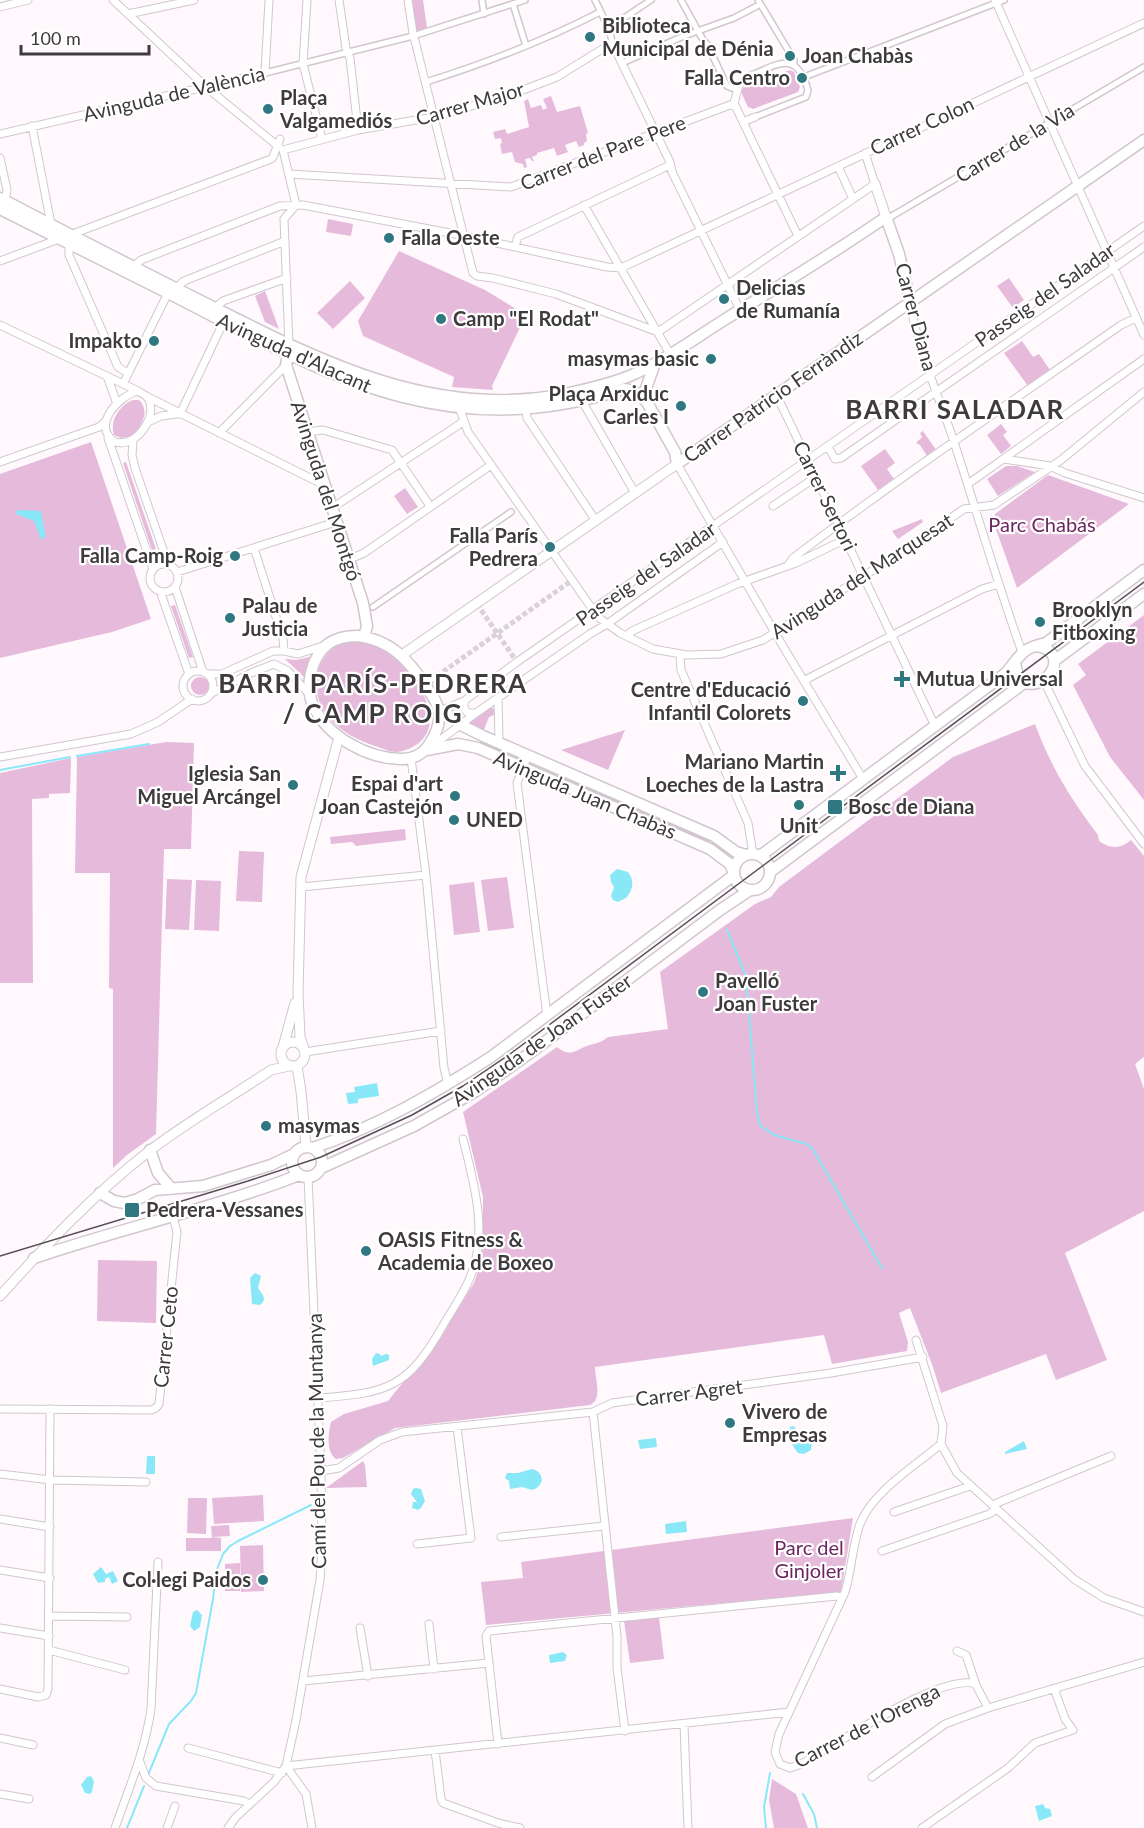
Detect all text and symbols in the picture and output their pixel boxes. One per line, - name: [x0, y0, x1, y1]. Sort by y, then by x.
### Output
- place label: Biblioteca Municipal de Dénia: [602, 13, 774, 60]
- scale bar: [21, 18, 148, 56]
- text: 100 m: [30, 27, 81, 49]
- marker: Biblioteca Municipal de Dénia: [583, 30, 597, 44]
- place label: Joan Chabàs: [802, 43, 913, 67]
- marker: Joan Chabàs: [783, 49, 797, 63]
- street label: Avinguda de València: [81, 60, 267, 126]
- place label: Falla Centro: [684, 65, 790, 89]
- marker: Falla Centro: [795, 71, 809, 85]
- street label: Carrer Major: [413, 76, 527, 130]
- place label: Plaça Valgamediós: [279, 85, 393, 132]
- street label: Carrer Colon: [866, 91, 977, 160]
- street label: Carrer de la Via: [951, 97, 1078, 187]
- marker: Plaça Valgamediós: [261, 102, 275, 116]
- street label: Carrer del Pare Pere: [517, 109, 689, 195]
- place label: Falla Oeste: [401, 225, 500, 249]
- marker: Falla Oeste: [382, 231, 396, 245]
- street label: Passeig del Saladar: [970, 237, 1120, 351]
- street label: Carrer Diana: [891, 260, 943, 373]
- place label: Delicias de Rumanía: [736, 275, 840, 322]
- marker: Delicias de Rumanía: [717, 292, 731, 306]
- place label: Camp "El Rodat": [453, 306, 599, 330]
- street label: Avinguda d'Alacant: [213, 307, 375, 397]
- marker: Camp "El Rodat": [434, 312, 448, 326]
- street label: Carrer Patricio Ferràndiz: [678, 325, 867, 467]
- place label: Impakto: [68, 328, 142, 352]
- marker: Impakto: [147, 334, 161, 348]
- place label: masymas basic: [567, 346, 699, 370]
- marker: masymas basic: [704, 352, 718, 366]
- place label: Plaça Arxiduc Carles I: [548, 381, 669, 428]
- district label: BARRI SALADAR: [845, 393, 1065, 425]
- street label: Avinguda del Montgó: [287, 398, 367, 584]
- marker: Plaça Arxiduc Carles I: [674, 399, 688, 413]
- street label: Carrer Sertori: [789, 437, 863, 554]
- street label: Avinguda del Marquesat: [766, 507, 957, 643]
- park label: Parc Chabás: [988, 512, 1096, 536]
- street label: Passeig del Saladar: [571, 516, 721, 630]
- place label: Falla París Pedrera: [449, 523, 538, 570]
- marker: Falla París Pedrera: [543, 540, 557, 554]
- place label: Falla Camp-Roig: [80, 543, 223, 567]
- marker: Falla Camp-Roig: [228, 549, 242, 563]
- place label: Palau de Justicia: [242, 593, 318, 640]
- place label: Brooklyn Fitboxing: [1052, 597, 1136, 644]
- marker: Palau de Justicia: [223, 611, 237, 625]
- marker: Brooklyn Fitboxing: [1033, 615, 1047, 629]
- place label: Mutua Universal: [916, 666, 1063, 690]
- district label: BARRI PARÍS-PEDRERA / CAMP ROIG: [218, 667, 528, 729]
- marker: Mutua Universal: [893, 670, 911, 688]
- place label: Centre d'Educació Infantil Colorets: [631, 677, 791, 724]
- marker: Centre d'Educació Infantil Colorets: [796, 694, 810, 708]
- street label: Avinguda Juan Chabàs: [490, 745, 680, 843]
- place label: Mariano Martin Loeches de la Lastra: [646, 749, 824, 796]
- place label: Iglesia San Miguel Arcángel: [137, 761, 281, 808]
- marker: Mariano Martin Loeches de la Lastra: [829, 764, 847, 782]
- place label: Espai d'art Joan Castejón: [319, 771, 444, 818]
- marker: Iglesia San Miguel Arcángel: [286, 778, 300, 792]
- marker: Espai d'art Joan Castejón: [448, 789, 462, 803]
- place label: Bosc de Diana: [848, 794, 974, 818]
- marker: Unit: [792, 798, 806, 812]
- marker: Bosc de Diana: [826, 798, 844, 816]
- place label: UNED: [466, 807, 523, 831]
- marker: UNED: [447, 813, 461, 827]
- place label: Unit: [780, 813, 819, 837]
- street label: Avinguda de Joan Fuster: [447, 968, 637, 1110]
- place label: Pavelló Joan Fuster: [715, 968, 818, 1015]
- marker: Pavelló Joan Fuster: [696, 985, 710, 999]
- place label: masymas: [278, 1113, 360, 1137]
- marker: masymas: [259, 1119, 273, 1133]
- place label: Pedrera-Vessanes: [146, 1197, 304, 1221]
- marker: Pedrera-Vessanes: [123, 1201, 141, 1219]
- place label: OASIS Fitness & Academia de Boxeo: [377, 1227, 553, 1274]
- marker: OASIS Fitness & Academia de Boxeo: [359, 1244, 373, 1258]
- street label: Carrer Ceto: [148, 1285, 182, 1389]
- street label: Camí del Pou de la Muntanya: [302, 1313, 330, 1569]
- street label: Carrer Agret: [634, 1374, 744, 1410]
- place label: Vivero de Empresas: [741, 1399, 828, 1446]
- marker: Vivero de Empresas: [723, 1416, 737, 1430]
- park label: Parc del Ginjoler: [774, 1535, 844, 1582]
- place label: Col·legi Paidos: [122, 1567, 251, 1591]
- marker: Col·legi Paidos: [256, 1573, 270, 1587]
- street label: Carrer de l'Orenga: [790, 1678, 943, 1772]

